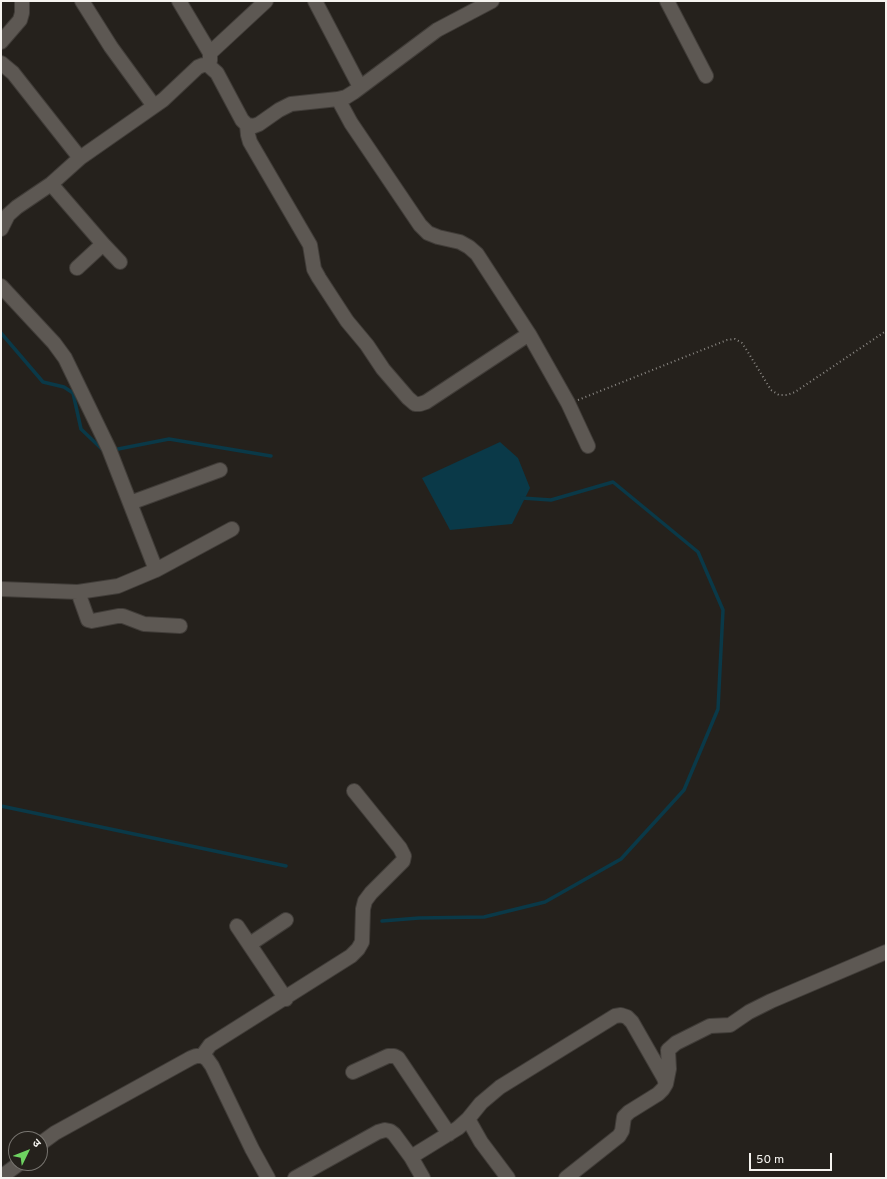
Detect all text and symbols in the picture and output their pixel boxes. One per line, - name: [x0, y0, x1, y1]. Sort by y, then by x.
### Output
- north arrow: [8, 1131, 48, 1171]
- text: उ: [29, 1136, 43, 1151]
- scale bar: [751, 1145, 834, 1171]
- text: 50 m: [756, 1152, 784, 1168]

